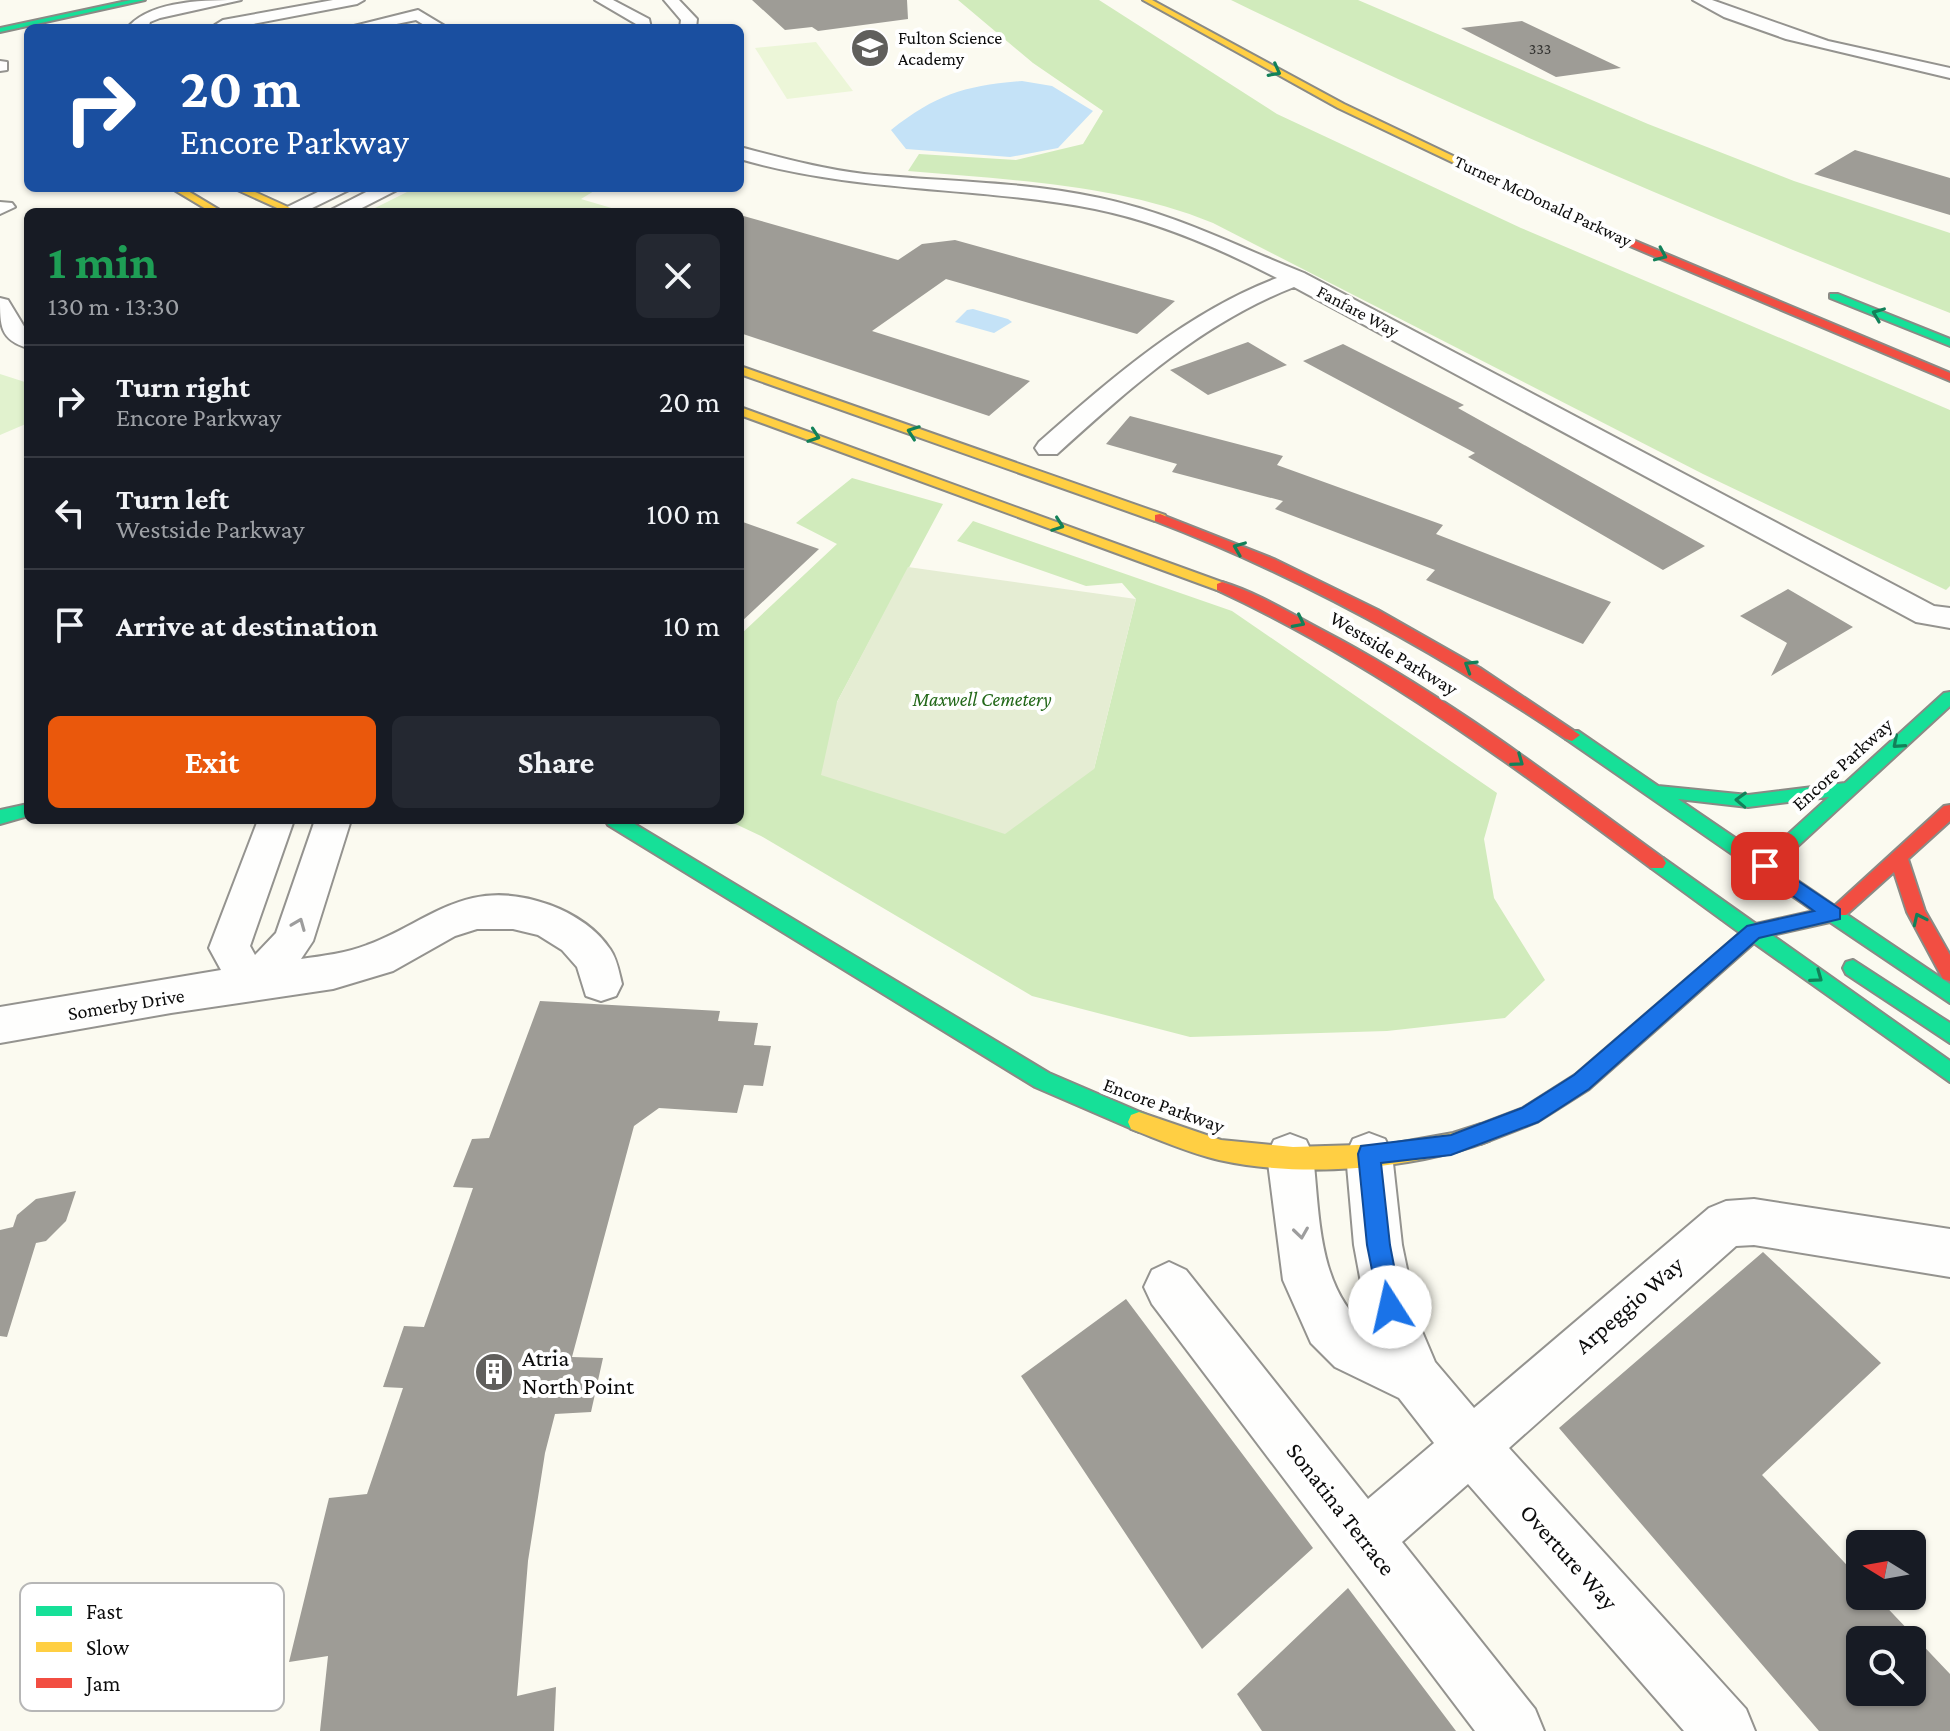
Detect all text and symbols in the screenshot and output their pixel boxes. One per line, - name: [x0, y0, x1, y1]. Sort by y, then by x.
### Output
- school or university icon: Fulton Science Academy: [849, 27, 891, 69]
- place label: Fulton Science Academy: [898, 28, 1002, 69]
- house number: 333: [1529, 40, 1551, 57]
- icon: right: [48, 56, 152, 160]
- text: 20 m: [180, 57, 301, 119]
- one-way arrow: [1266, 62, 1281, 77]
- text: Encore Parkway: [180, 122, 409, 162]
- street label: Turner McDonald Parkway: [1451, 151, 1635, 251]
- button: close: [636, 234, 720, 318]
- text: 1 min: [48, 235, 157, 288]
- one-way arrow: [1653, 245, 1667, 261]
- street label: Fanfare Way: [1314, 281, 1403, 341]
- text: 130 m · 13:30: [48, 292, 179, 321]
- one-way arrow: [1872, 307, 1886, 324]
- text: Turn right: [116, 370, 250, 403]
- icon: right: [48, 379, 92, 423]
- text: 20 m: [659, 385, 720, 418]
- text: Encore Parkway: [116, 403, 281, 432]
- one-way arrow: [907, 425, 921, 442]
- one-way arrow: [806, 427, 820, 443]
- text: Turn left: [116, 482, 229, 515]
- icon: left: [48, 491, 92, 535]
- text: 100 m: [646, 497, 720, 530]
- text: Westside Parkway: [116, 515, 304, 544]
- one-way arrow: [1050, 515, 1064, 532]
- one-way arrow: [1233, 541, 1247, 558]
- icon: arrive: [48, 603, 92, 647]
- street label: Westside Parkway: [1326, 606, 1462, 701]
- text: Arrive at destination: [116, 609, 378, 642]
- text: 10 m: [663, 609, 720, 642]
- one-way arrow: [1291, 612, 1306, 627]
- one-way arrow: [1464, 661, 1479, 676]
- park label: Maxwell Cemetery: [911, 688, 1052, 711]
- street label: Encore Parkway: [1787, 713, 1898, 815]
- button: Exit: [48, 716, 376, 808]
- button: Share: [392, 716, 720, 808]
- one-way arrow: [1892, 733, 1907, 748]
- one-way arrow: [1510, 751, 1524, 766]
- one-way arrow: [1734, 791, 1747, 808]
- pin: [1731, 832, 1799, 900]
- icon: arrive: [1743, 844, 1787, 888]
- one-way arrow: [1913, 912, 1929, 927]
- one-way arrow: [289, 918, 306, 932]
- one-way arrow: [1809, 968, 1823, 982]
- street label: Somerby Drive: [66, 984, 186, 1025]
- street label: Encore Parkway: [1100, 1073, 1228, 1138]
- one-way arrow: [1292, 1226, 1309, 1240]
- street label: Arpeggio Way: [1569, 1250, 1689, 1359]
- position arrow: [1348, 1265, 1432, 1349]
- place label: Atria North Point: [522, 1344, 635, 1399]
- building icon: Atria North Point: [473, 1351, 515, 1393]
- street label: Sonatina Terrace: [1281, 1437, 1401, 1580]
- street label: Overture Way: [1515, 1498, 1624, 1616]
- north arrow: [1846, 1530, 1926, 1610]
- map controls: [1846, 1530, 1926, 1706]
- legend: [20, 1583, 284, 1711]
- text: Fast: [86, 1599, 123, 1624]
- button: search: [1846, 1626, 1926, 1706]
- text: Slow: [86, 1635, 130, 1660]
- text: Jam: [84, 1671, 121, 1696]

